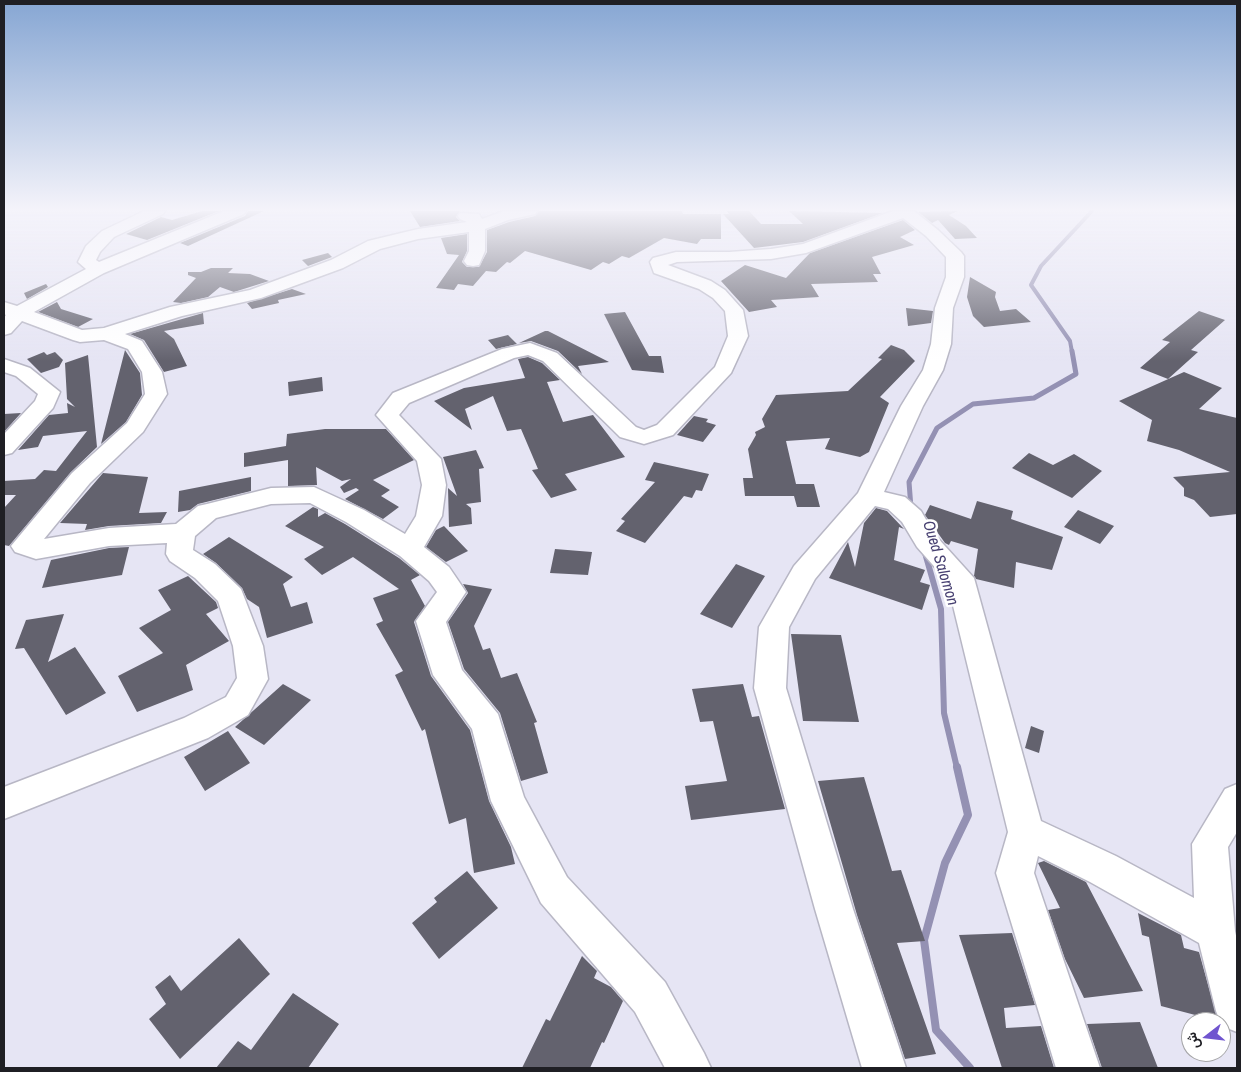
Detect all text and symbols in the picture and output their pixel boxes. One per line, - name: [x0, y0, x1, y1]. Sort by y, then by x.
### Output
- water label: Oued Salomon: [918, 518, 962, 608]
- north arrow: [1181, 1012, 1231, 1062]
- text: ش: [1182, 1030, 1204, 1051]

